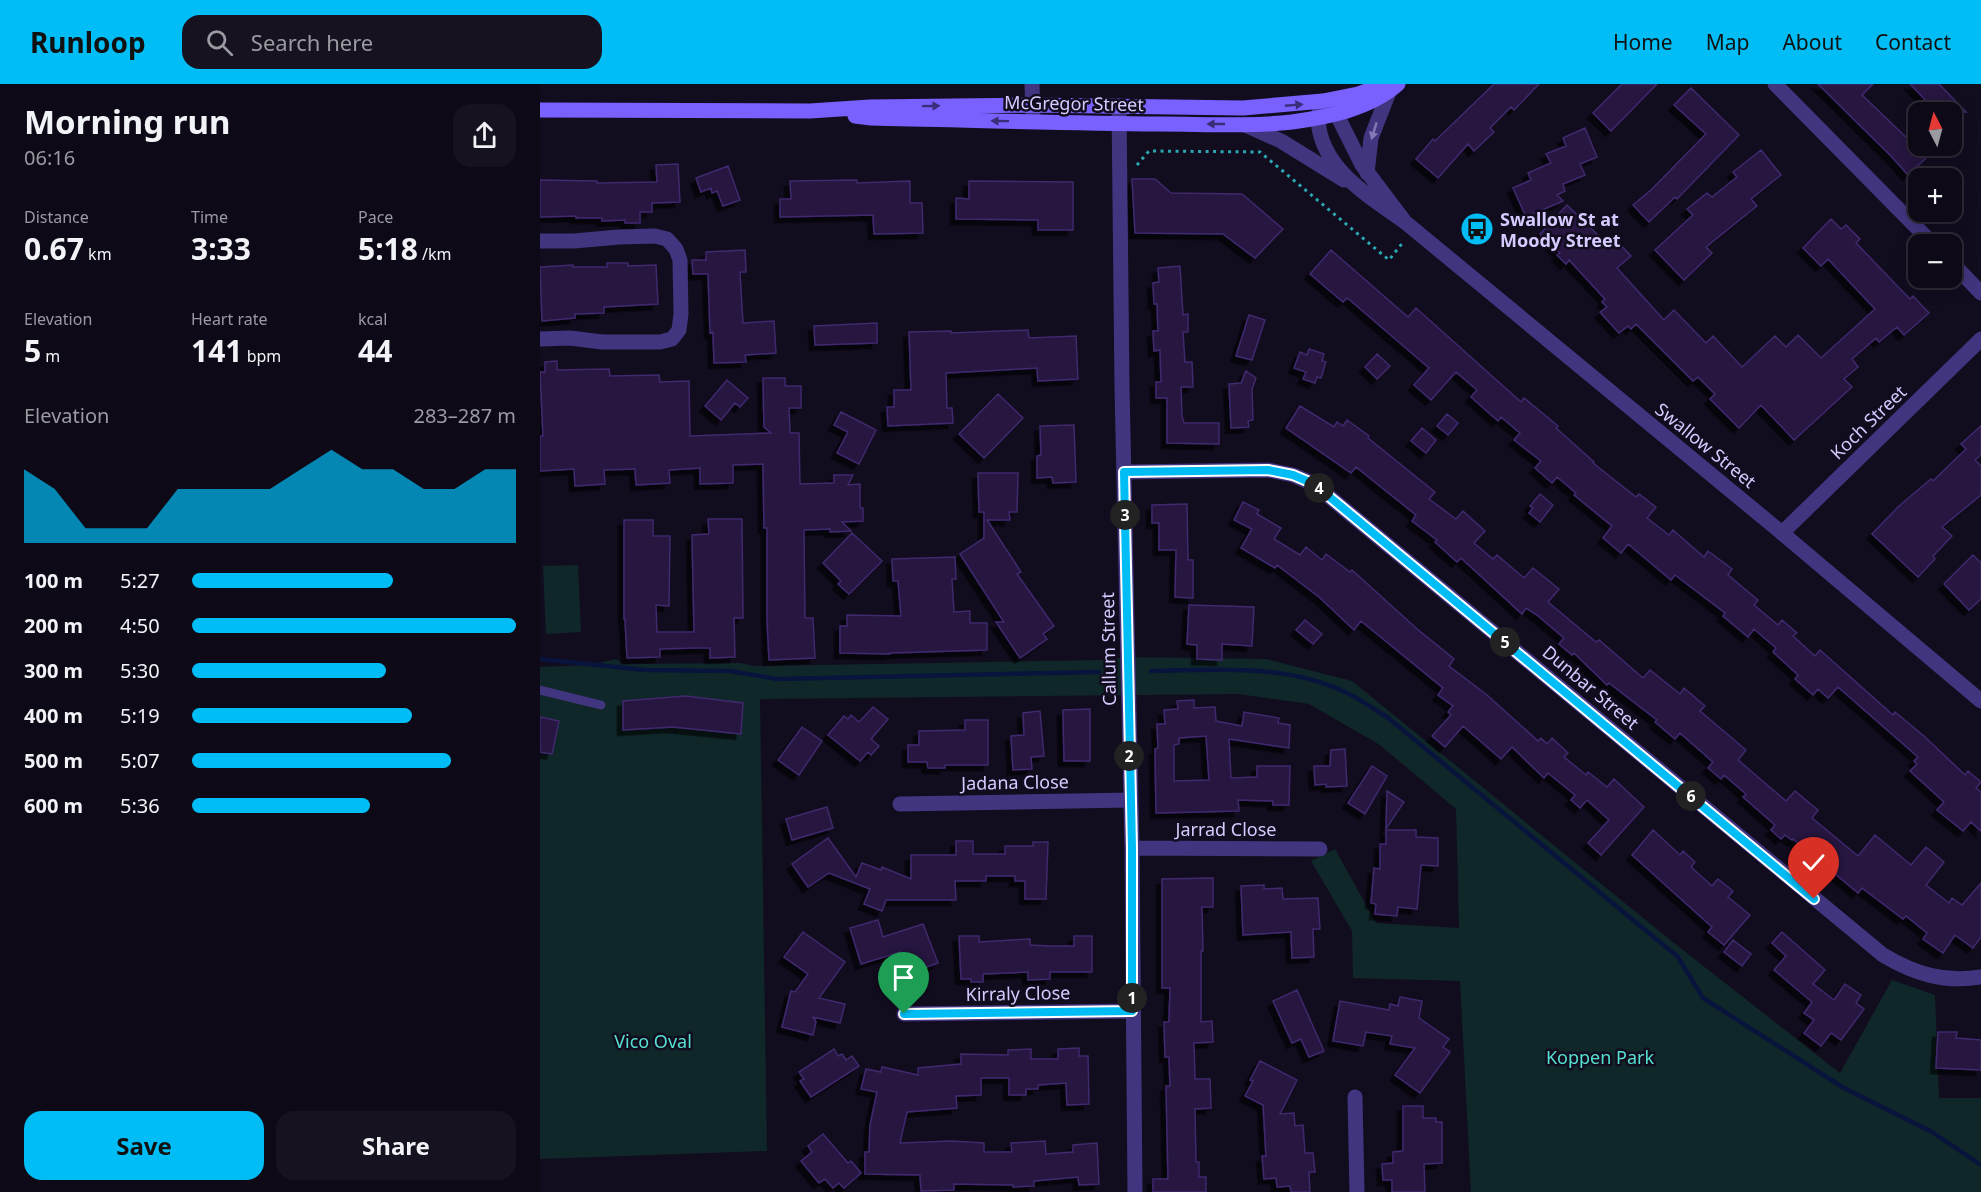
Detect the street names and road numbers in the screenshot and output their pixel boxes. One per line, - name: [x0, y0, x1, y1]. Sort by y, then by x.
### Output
- street label: McGregor Street: [1004, 90, 1145, 116]
- street label: Koch Street: [1825, 379, 1911, 464]
- street label: Swallow Street: [1651, 397, 1762, 493]
- street label: Callum Street: [1095, 591, 1121, 706]
- street label: Dunbar Street: [1538, 640, 1645, 735]
- street label: Jadana Close: [959, 769, 1069, 795]
- street label: Jarrad Close: [1173, 817, 1277, 841]
- street label: Kirraly Close: [966, 980, 1070, 1006]

